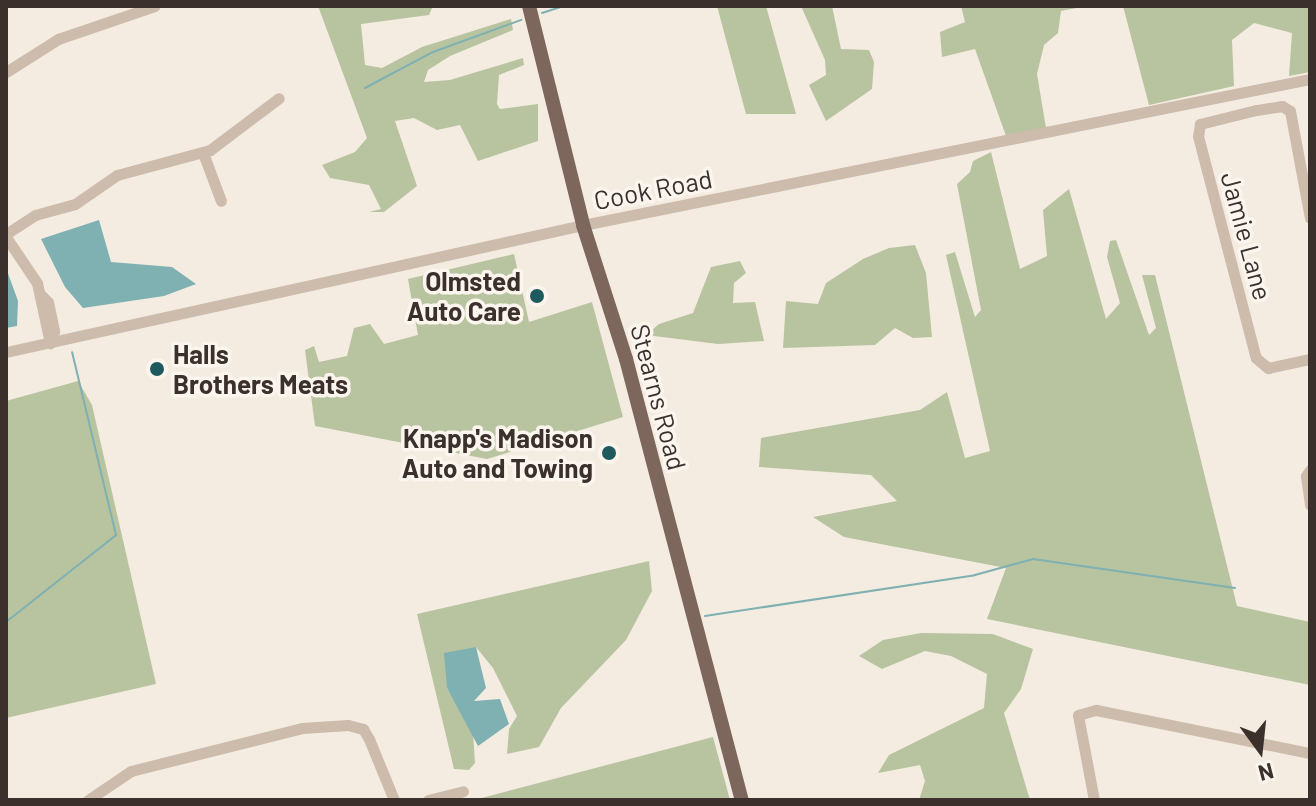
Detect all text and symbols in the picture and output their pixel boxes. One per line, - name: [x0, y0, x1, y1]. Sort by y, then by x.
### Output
- street label: Cook Road: [591, 162, 715, 216]
- street label: Jamie Lane: [1215, 169, 1279, 303]
- place label: Olmsted Auto Care: [407, 265, 521, 326]
- marker: Olmsted Auto Care: [528, 287, 546, 305]
- street label: Stearns Road: [625, 321, 693, 473]
- place label: Halls Brothers Meats: [173, 338, 348, 400]
- marker: Halls Brothers Meats: [148, 360, 166, 378]
- place label: Knapp's Madison Auto and Towing: [402, 422, 593, 484]
- marker: Knapp's Madison Auto and Towing: [600, 444, 618, 462]
- north arrow: [1220, 710, 1300, 790]
- text: N: [1256, 759, 1277, 788]

